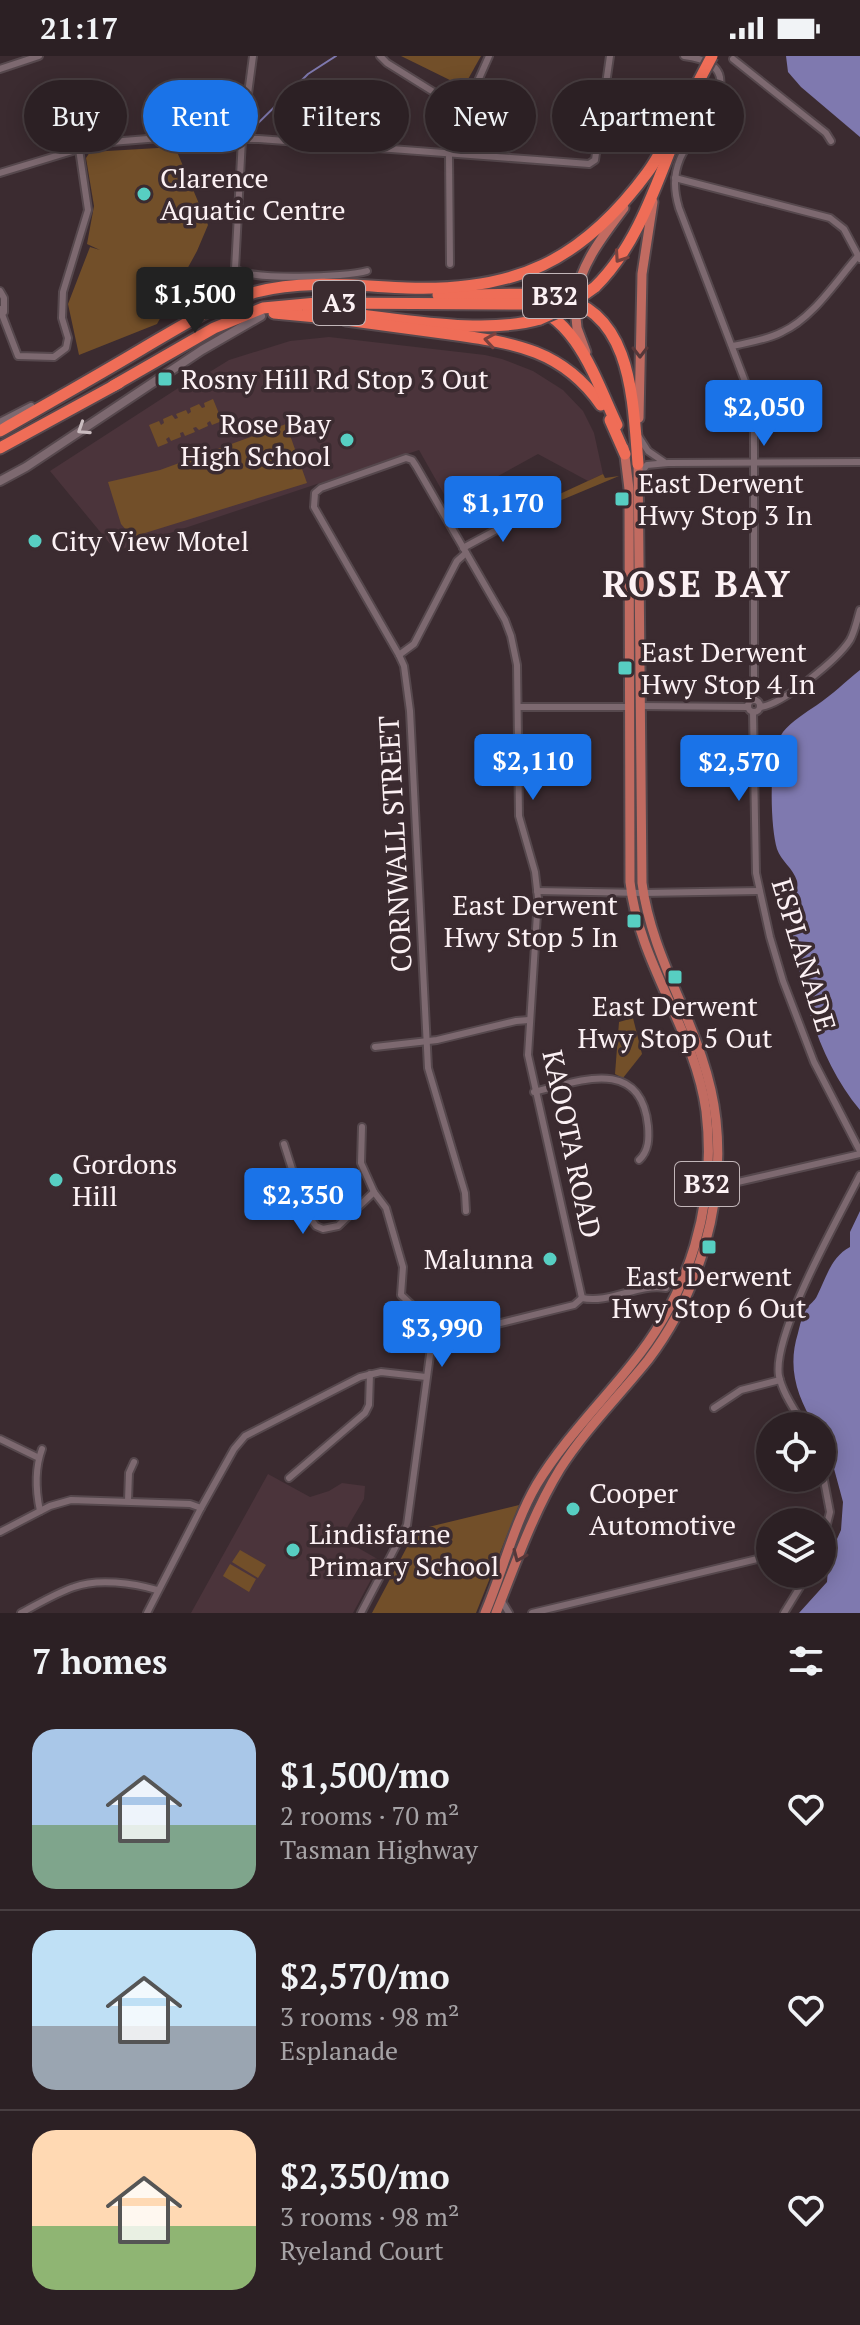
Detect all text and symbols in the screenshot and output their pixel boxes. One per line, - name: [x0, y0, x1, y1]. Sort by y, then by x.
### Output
- text: 21:17: [40, 8, 118, 48]
- chip: Buy: [24, 80, 127, 152]
- chip: Rent: [143, 80, 258, 152]
- chip: Filters: [274, 80, 409, 152]
- chip: New: [425, 80, 536, 152]
- chip: Apartment: [552, 80, 744, 152]
- place label: Clarence Aquatic Centre: [160, 159, 346, 228]
- marker: Clarence Aquatic Centre: [135, 185, 153, 203]
- one-way arrow: [615, 249, 630, 263]
- pin: $1,500: [130, 267, 260, 335]
- road number: B32: [523, 274, 587, 318]
- text: $1,500: [154, 276, 236, 310]
- road number: A3: [313, 281, 365, 325]
- one-way arrow: [483, 332, 497, 349]
- one-way arrow: [631, 346, 649, 359]
- place label: Rosny Hill Rd Stop 3 Out: [181, 360, 489, 397]
- marker: Rosny Hill Rd Stop 3 Out: [156, 370, 174, 388]
- pin: $2,050: [699, 380, 829, 448]
- text: $2,050: [723, 389, 805, 423]
- place label: Rose Bay High School: [180, 405, 332, 474]
- one-way arrow: [78, 419, 92, 434]
- marker: Rose Bay High School: [338, 431, 356, 449]
- place label: East Derwent Hwy Stop 3 In: [638, 464, 813, 533]
- pin: $1,170: [438, 476, 568, 544]
- text: $1,170: [462, 485, 544, 519]
- marker: East Derwent Hwy Stop 3 In: [613, 490, 631, 508]
- place label: City View Motel: [51, 522, 249, 559]
- marker: City View Motel: [26, 532, 44, 550]
- district label: ROSE BAY: [602, 560, 792, 607]
- place label: East Derwent Hwy Stop 4 In: [641, 633, 816, 702]
- marker: East Derwent Hwy Stop 4 In: [616, 659, 634, 677]
- street label: CORNWALL STREET: [369, 715, 420, 973]
- pin: $2,110: [468, 734, 598, 802]
- pin: $2,570: [674, 735, 804, 803]
- text: $2,110: [492, 743, 574, 777]
- text: $2,570: [698, 744, 780, 778]
- street label: ESPLANADE: [764, 874, 845, 1036]
- place label: East Derwent Hwy Stop 5 In: [444, 886, 619, 955]
- marker: East Derwent Hwy Stop 5 In: [625, 912, 643, 930]
- marker: East Derwent Hwy Stop 5 Out: [666, 968, 684, 986]
- place label: East Derwent Hwy Stop 5 Out: [578, 987, 773, 1056]
- street label: KAOOTA ROAD: [534, 1046, 610, 1241]
- place label: Gordons Hill: [72, 1145, 177, 1214]
- road number: B32: [675, 1162, 739, 1206]
- pin: $2,350: [238, 1168, 368, 1236]
- marker: Gordons Hill: [47, 1171, 65, 1189]
- text: $2,350: [262, 1177, 344, 1211]
- marker: East Derwent Hwy Stop 6 Out: [700, 1238, 718, 1256]
- place label: Malunna: [424, 1240, 534, 1277]
- marker: Malunna: [541, 1250, 559, 1268]
- place label: East Derwent Hwy Stop 6 Out: [612, 1257, 807, 1326]
- pin: $3,990: [377, 1301, 507, 1369]
- text: $3,990: [401, 1310, 483, 1344]
- map controls: [756, 1412, 836, 1588]
- button: locate: [756, 1412, 836, 1492]
- place label: Cooper Automotive: [589, 1474, 736, 1543]
- marker: Cooper Automotive: [564, 1500, 582, 1518]
- button: layers: [756, 1508, 836, 1588]
- place label: Lindisfarne Primary School: [309, 1515, 499, 1584]
- marker: Lindisfarne Primary School: [284, 1541, 302, 1559]
- one-way arrow: [513, 1548, 529, 1562]
- text: 7 homes: [32, 1639, 167, 1684]
- icon: filters: [784, 1639, 828, 1683]
- text: $1,500/mo: [280, 1753, 450, 1798]
- icon: home: [96, 1761, 192, 1857]
- icon: heart: [784, 1787, 828, 1831]
- text: 2 rooms · 70 m²: [280, 1798, 459, 1832]
- text: Tasman Highway: [280, 1832, 478, 1866]
- text: $2,570/mo: [280, 1954, 450, 1999]
- icon: home: [96, 1962, 192, 2058]
- icon: heart: [784, 1988, 828, 2032]
- text: 3 rooms · 98 m²: [280, 1999, 459, 2033]
- text: Esplanade: [280, 2033, 398, 2067]
- text: $2,350/mo: [280, 2154, 450, 2199]
- icon: home: [96, 2162, 192, 2258]
- icon: heart: [784, 2188, 828, 2232]
- text: 3 rooms · 98 m²: [280, 2199, 459, 2233]
- text: Ryeland Court: [280, 2233, 444, 2267]

